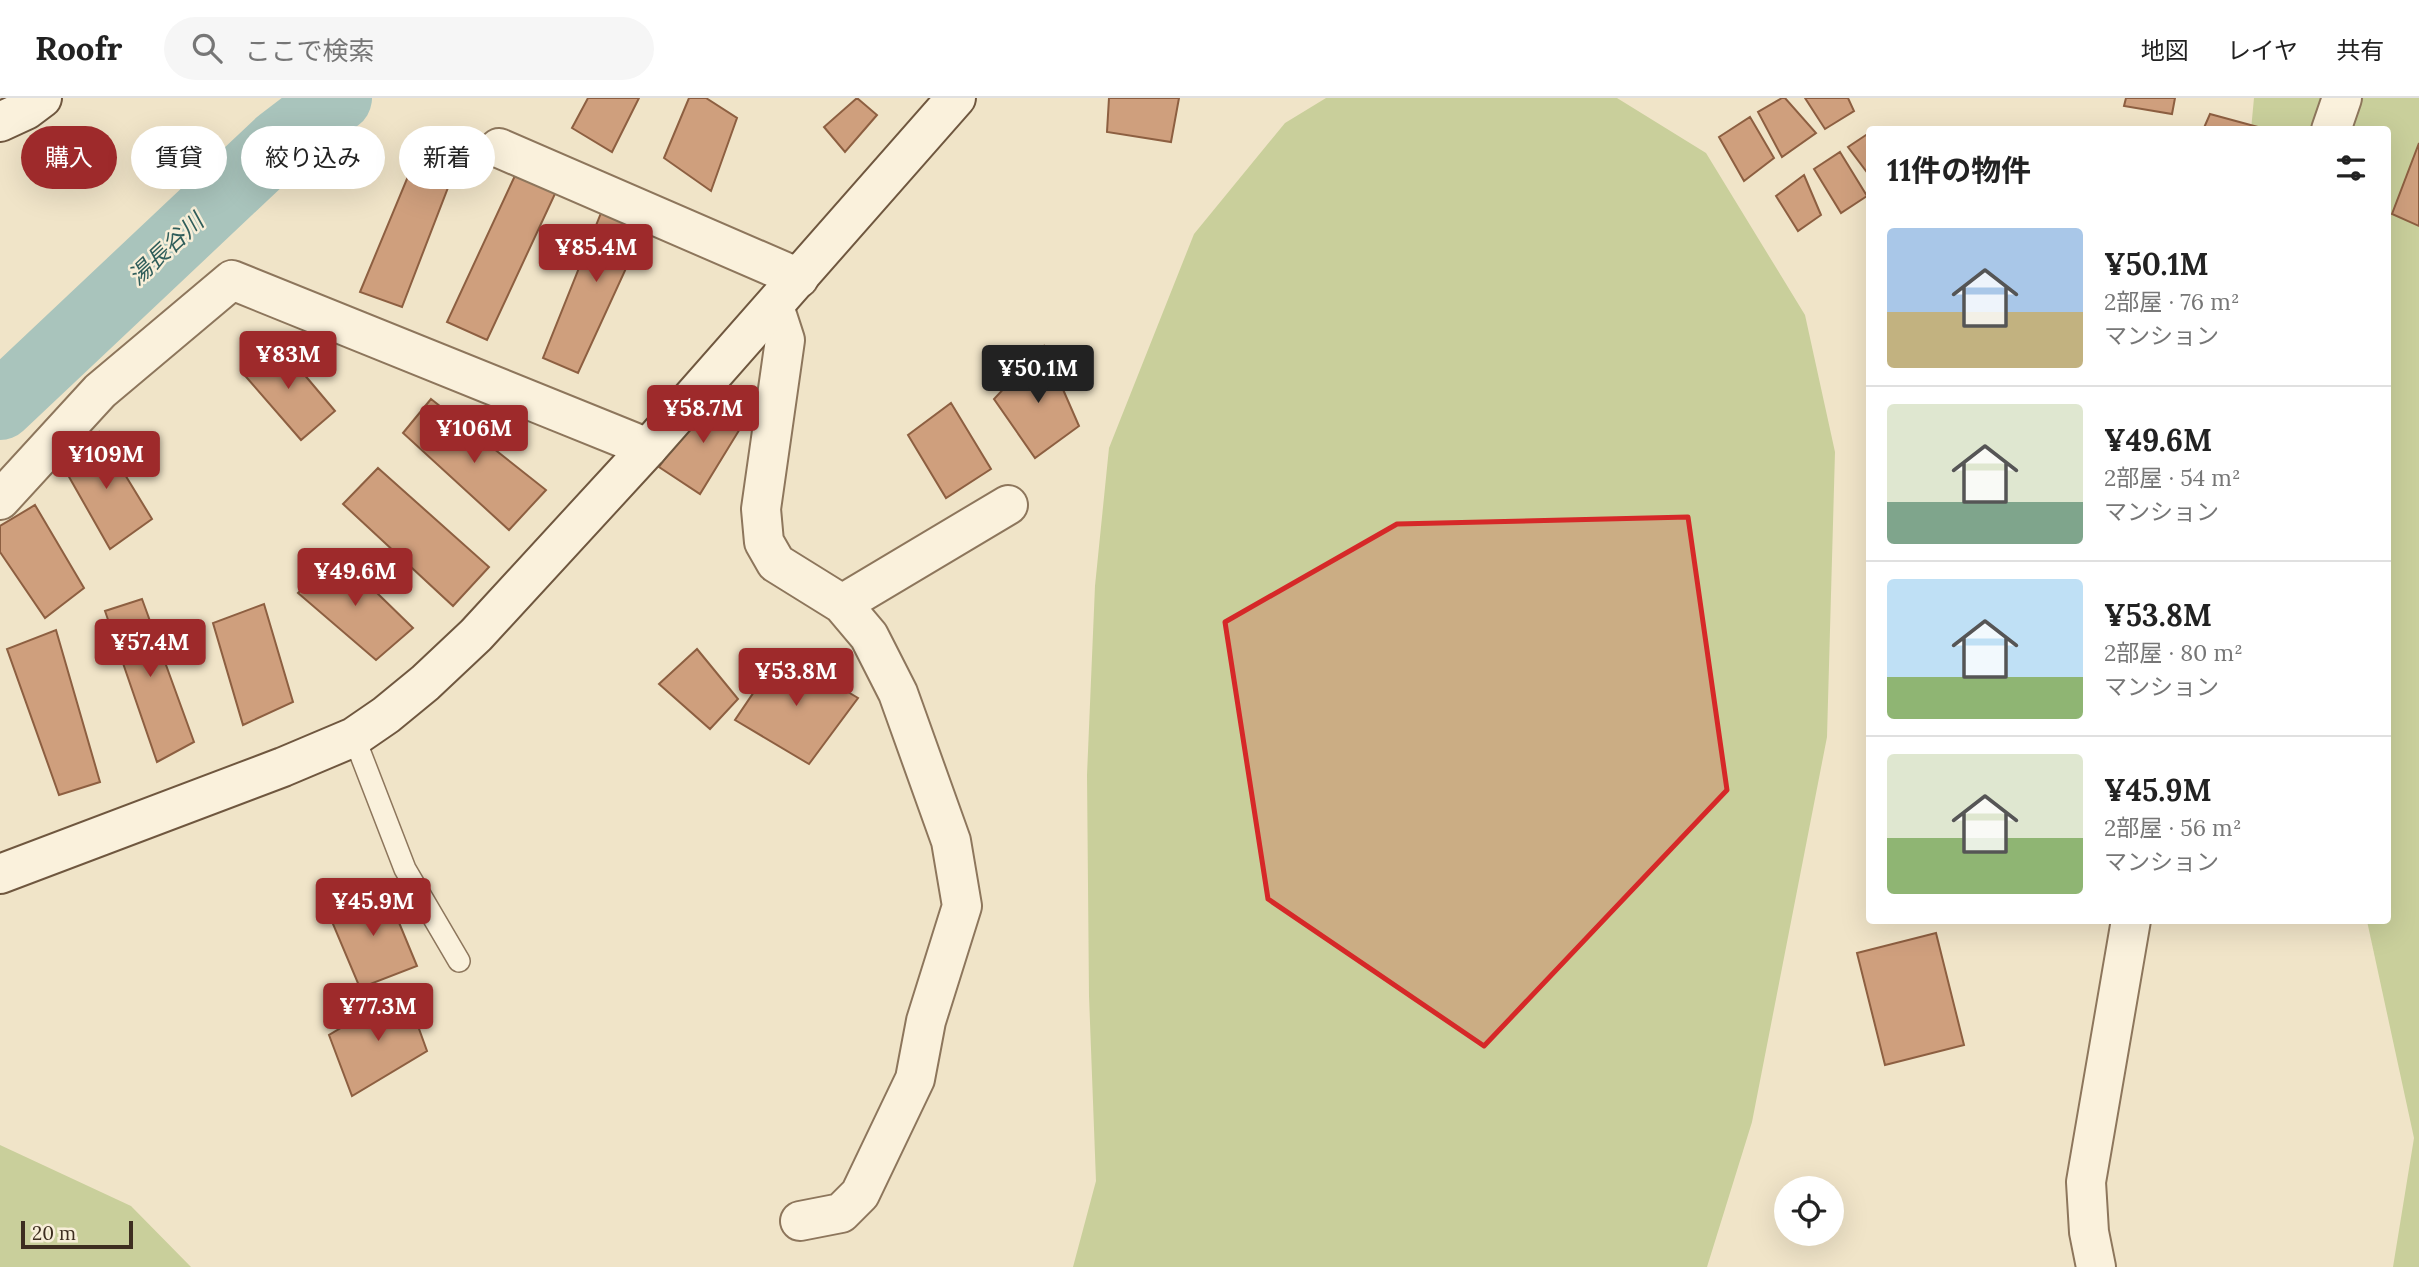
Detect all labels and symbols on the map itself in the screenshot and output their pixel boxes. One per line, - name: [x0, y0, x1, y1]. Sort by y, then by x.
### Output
- water label: 湯長谷川: [122, 205, 211, 291]
- pin: ¥85.4M: [539, 225, 653, 284]
- pin: ¥83M: [247, 331, 329, 391]
- pin: ¥50.1M: [981, 345, 1095, 405]
- pin: ¥58.7M: [646, 386, 760, 445]
- pin: ¥106M: [425, 406, 523, 465]
- pin: ¥109M: [57, 432, 155, 491]
- pin: ¥49.6M: [298, 548, 412, 608]
- pin: ¥57.4M: [93, 620, 207, 679]
- pin: ¥53.8M: [739, 648, 853, 708]
- pin: ¥45.9M: [316, 878, 430, 938]
- pin: ¥77.3M: [321, 984, 435, 1043]
- scale bar: [21, 1218, 133, 1250]

